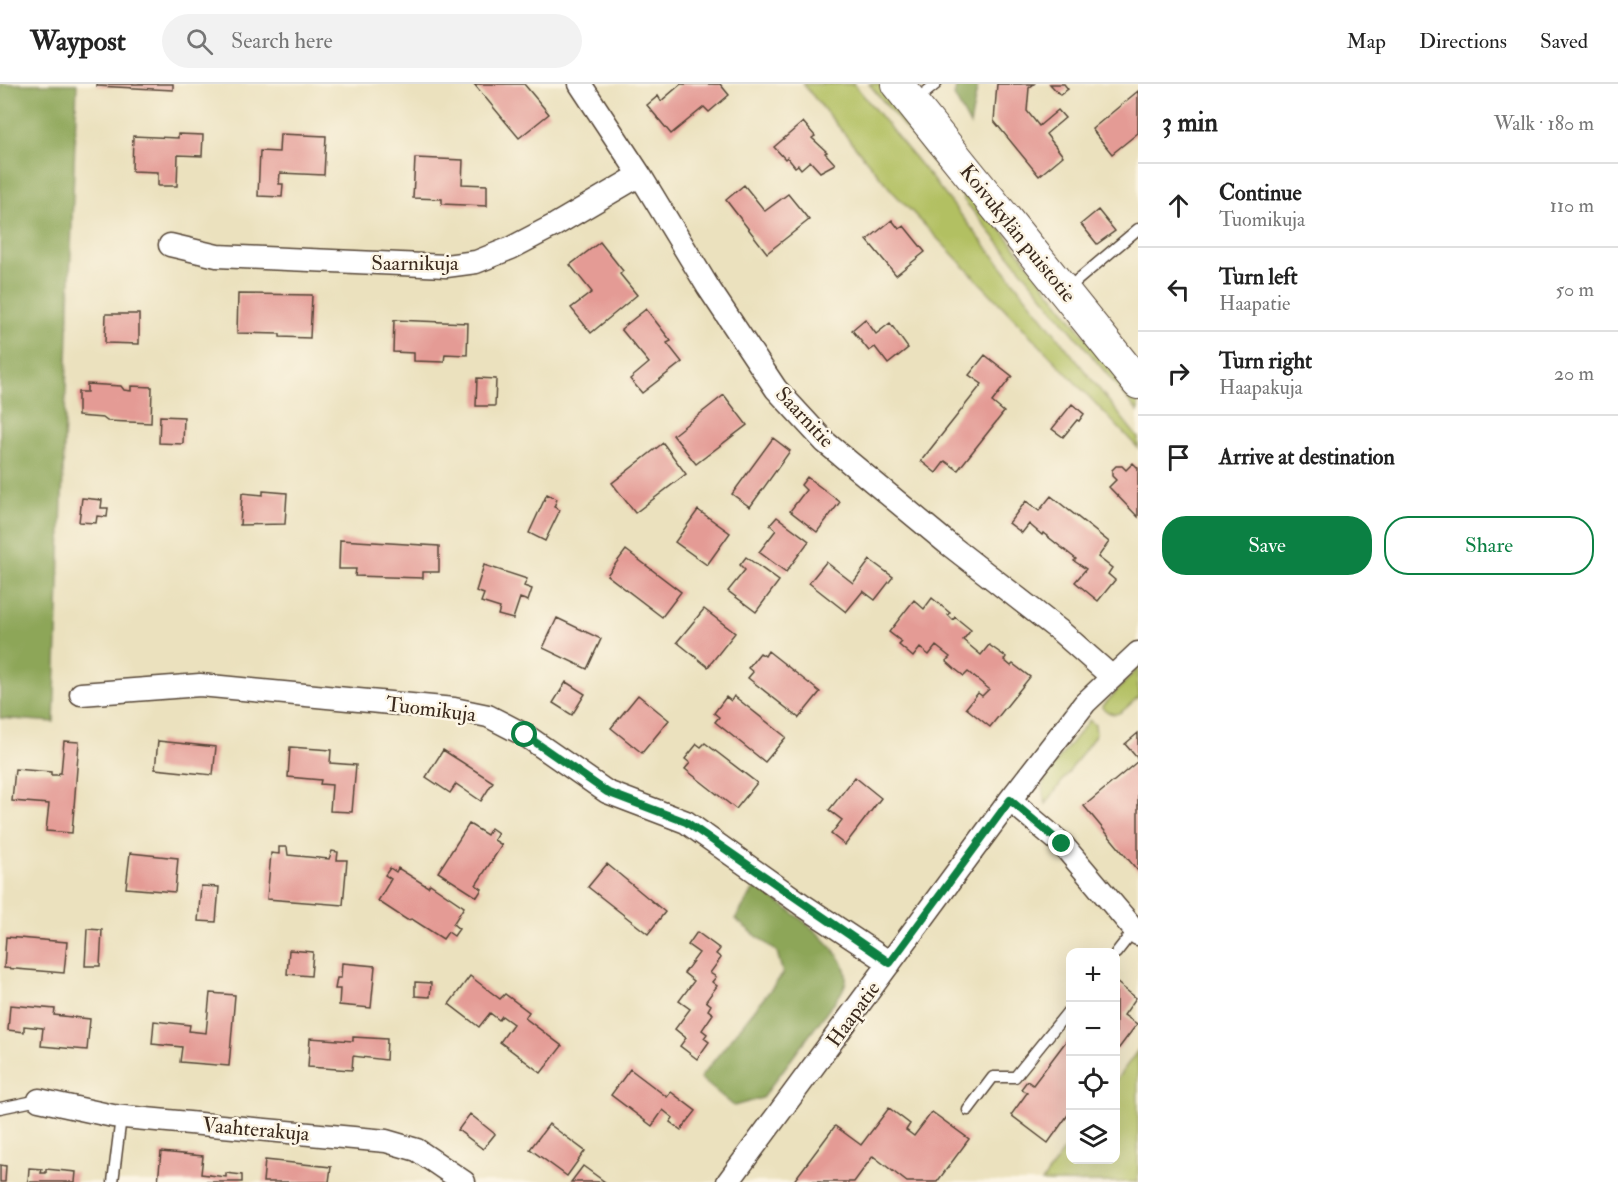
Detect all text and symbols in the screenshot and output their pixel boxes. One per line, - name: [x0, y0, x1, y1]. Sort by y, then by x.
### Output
- search box: [162, 14, 582, 68]
- text: Waypost: [30, 24, 126, 59]
- icon: search: [183, 25, 216, 58]
- text: Search here: [231, 27, 333, 55]
- text: Map: [1346, 28, 1386, 55]
- text: Directions: [1419, 28, 1507, 55]
- text: Saved: [1540, 28, 1588, 55]
- text: 3 min: [1162, 107, 1218, 139]
- text: Walk · 180 m: [1494, 111, 1594, 136]
- street label: Koivukylän puistotie: [954, 159, 1082, 308]
- text: Continue: [1219, 179, 1302, 207]
- icon: ahead: [1162, 189, 1195, 222]
- text: 110 m: [1550, 193, 1594, 218]
- text: Tuomikuja: [1219, 207, 1305, 232]
- street label: Saarnikuja: [371, 250, 459, 277]
- text: Turn left: [1219, 263, 1298, 291]
- icon: left: [1162, 273, 1195, 306]
- text: 50 m: [1555, 277, 1594, 302]
- text: Haapatie: [1219, 291, 1290, 316]
- text: Turn right: [1219, 347, 1312, 375]
- icon: right: [1162, 357, 1195, 390]
- text: 20 m: [1554, 361, 1594, 386]
- text: Haapakuja: [1219, 375, 1303, 400]
- street label: Saarnitie: [769, 381, 840, 454]
- icon: arrive: [1162, 441, 1195, 474]
- text: Arrive at destination: [1219, 443, 1395, 471]
- button: Save: [1162, 516, 1372, 575]
- button: Share: [1384, 516, 1594, 575]
- street label: Tuomikuja: [384, 691, 478, 728]
- route start: [511, 721, 537, 747]
- route end: [1048, 830, 1074, 856]
- map controls: [1066, 948, 1120, 1164]
- button: +: [1066, 948, 1120, 1002]
- street label: Haapatie: [820, 976, 886, 1052]
- button: −: [1066, 1002, 1120, 1056]
- button: locate: [1066, 1056, 1120, 1110]
- button: layers: [1066, 1110, 1120, 1164]
- street label: Vaahterakuja: [201, 1111, 311, 1148]

